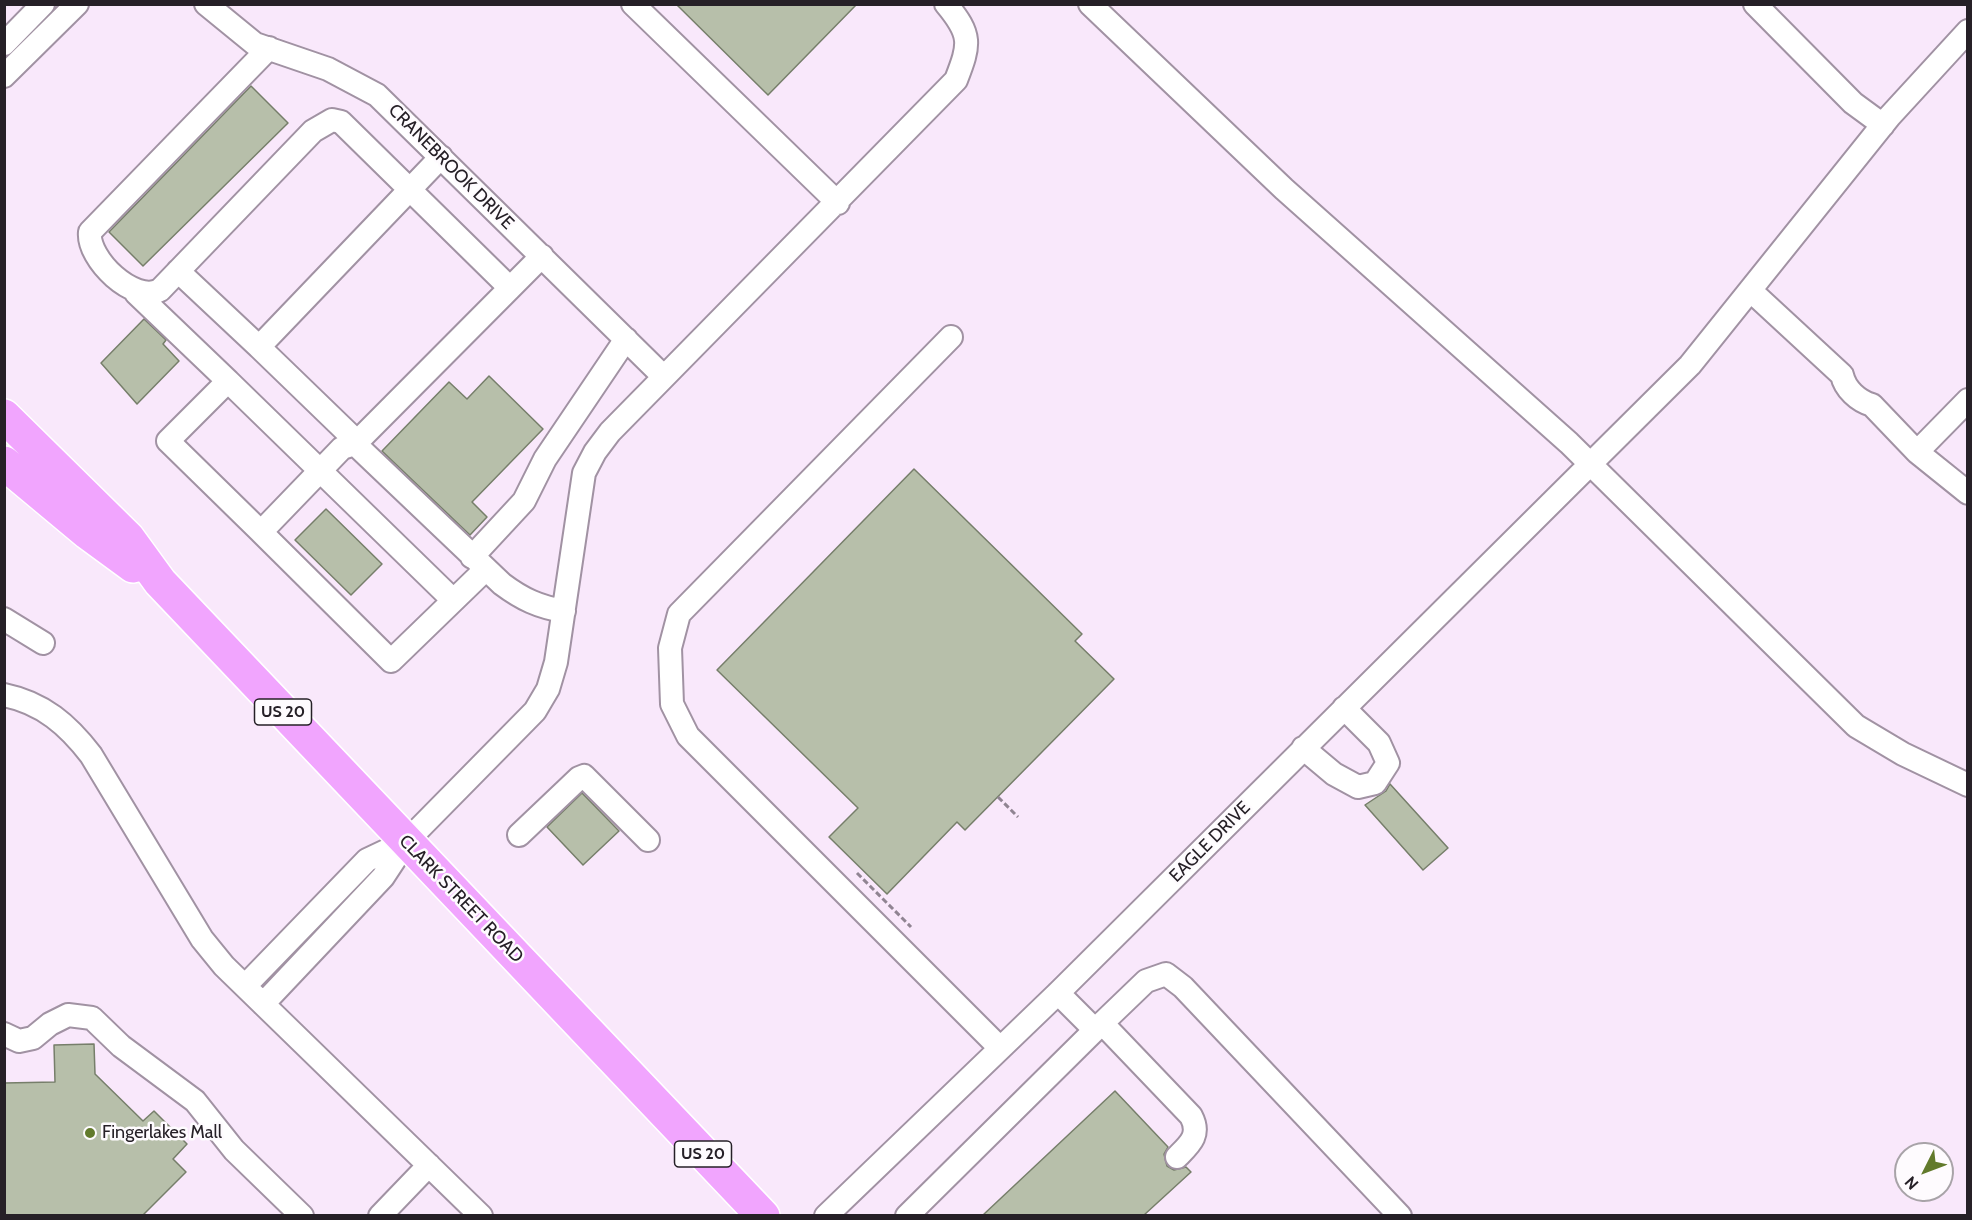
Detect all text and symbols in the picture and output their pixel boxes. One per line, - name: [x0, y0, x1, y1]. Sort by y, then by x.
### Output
- street label: CRANEBROOK DRIVE: [384, 100, 518, 234]
- road number: US 20: [254, 699, 312, 725]
- street label: EAGLE DRIVE: [1165, 797, 1255, 887]
- street label: CLARK STREET ROAD: [394, 831, 528, 967]
- place label: Fingerlakes Mall: [102, 1122, 222, 1144]
- marker: Fingerlakes Mall: [83, 1126, 97, 1140]
- road number: US 20: [674, 1141, 732, 1167]
- north arrow: [1894, 1142, 1954, 1202]
- text: N: [1901, 1172, 1923, 1194]

